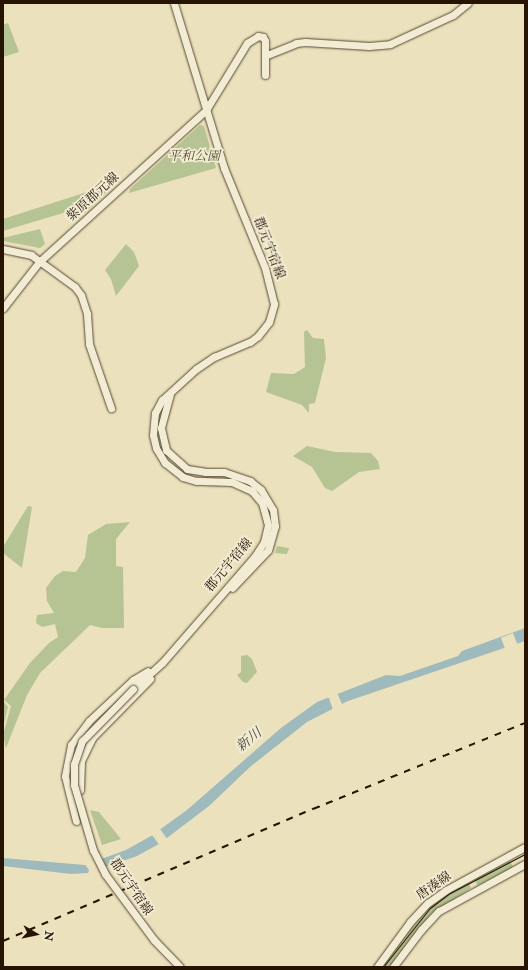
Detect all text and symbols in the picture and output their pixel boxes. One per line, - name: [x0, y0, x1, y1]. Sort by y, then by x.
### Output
- park label: 平和公園: [168, 148, 220, 164]
- street label: 紫原郡元線: [64, 169, 122, 225]
- street label: 郡元宇宿線: [250, 215, 288, 281]
- street label: 郡元宇宿線: [202, 535, 256, 595]
- water label: 新川: [233, 725, 265, 755]
- street label: 郡元宇宿線: [106, 856, 156, 918]
- street label: 唐湊線: [414, 868, 454, 904]
- north arrow: [16, 914, 56, 954]
- text: N: [41, 930, 56, 942]

